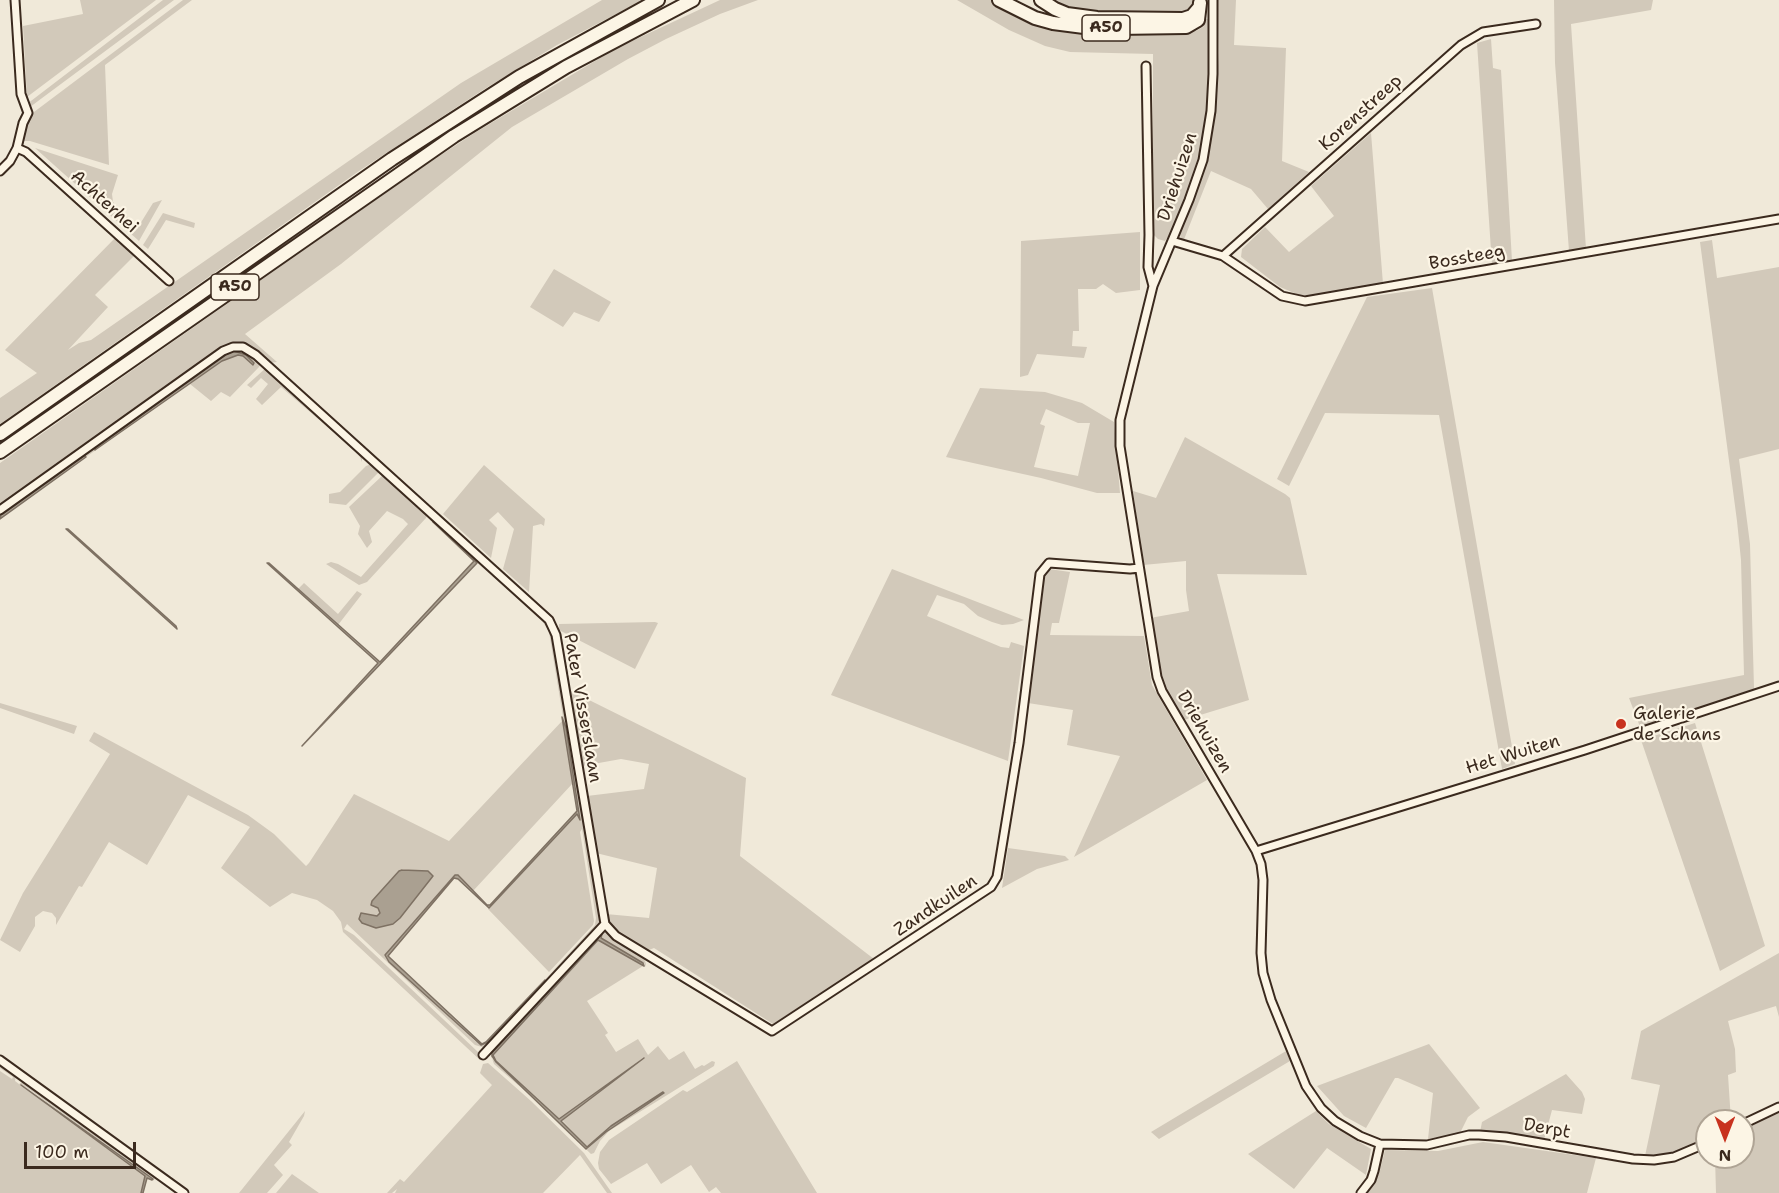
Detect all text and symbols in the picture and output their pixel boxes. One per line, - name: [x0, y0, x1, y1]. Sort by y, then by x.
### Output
- road number: A50: [1082, 15, 1130, 41]
- street label: Korenstreep: [1315, 70, 1407, 156]
- street label: Driehuizen: [1154, 130, 1202, 224]
- street label: Achterhei: [66, 166, 142, 238]
- street label: Bossteeg: [1427, 241, 1507, 275]
- road number: A50: [211, 274, 259, 300]
- street label: Pater Visserslaan: [558, 632, 606, 784]
- street label: Driehuizen: [1172, 687, 1236, 777]
- place label: Galerie de Schans: [1633, 703, 1721, 746]
- marker: Galerie de Schans: [1614, 717, 1628, 731]
- street label: Het Wuiten: [1463, 730, 1563, 780]
- street label: Zandkuilen: [890, 870, 982, 942]
- north arrow: [1695, 1109, 1755, 1169]
- street label: Derpt: [1522, 1114, 1572, 1144]
- scale bar: [27, 1130, 140, 1168]
- text: 100 m: [35, 1140, 89, 1164]
- text: N: [1719, 1145, 1731, 1166]

